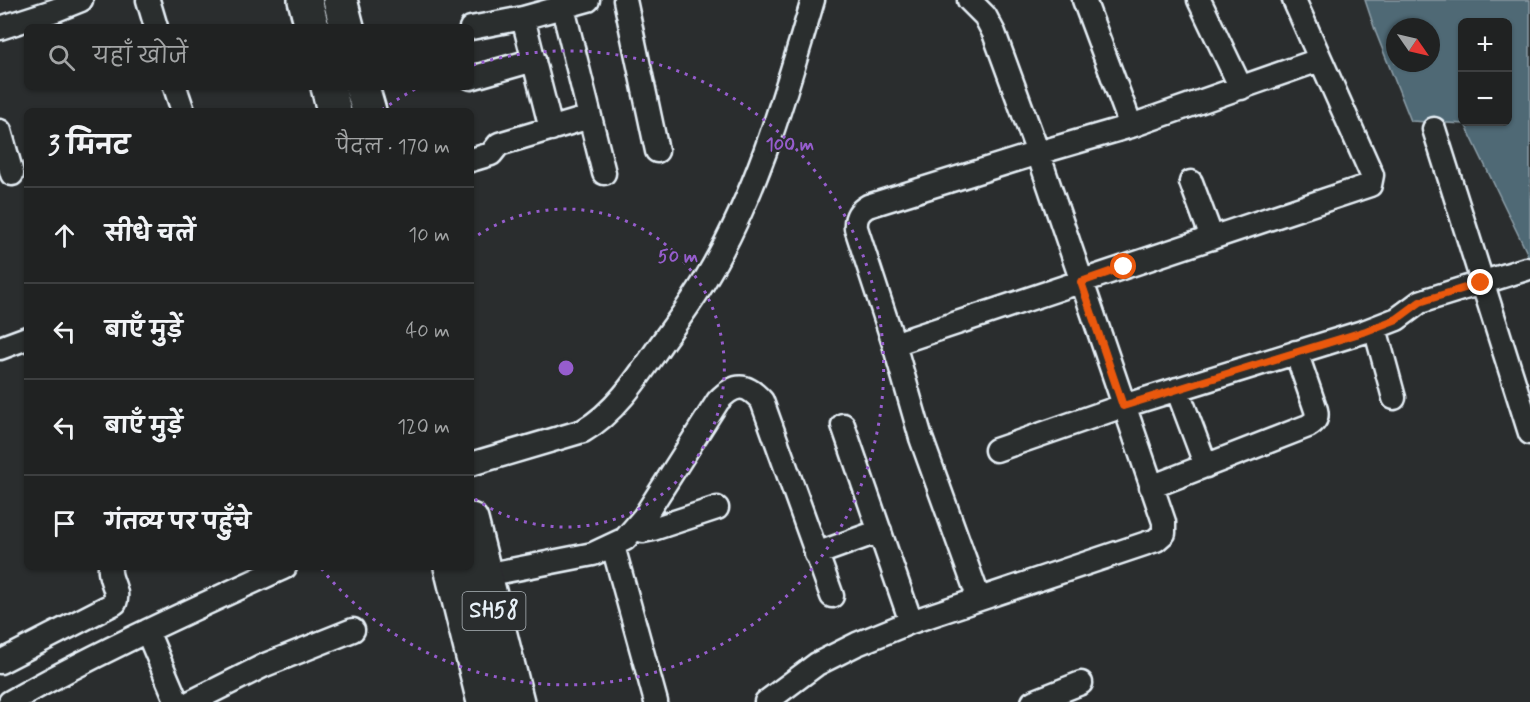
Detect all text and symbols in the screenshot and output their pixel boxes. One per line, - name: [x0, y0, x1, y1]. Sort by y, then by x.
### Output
- north arrow: [1386, 18, 1440, 72]
- map controls: [1458, 18, 1512, 126]
- button: +: [1458, 18, 1512, 72]
- search box: [24, 24, 474, 90]
- icon: search: [45, 41, 78, 74]
- text: यहाँ खोजें: [93, 43, 188, 71]
- button: −: [1458, 72, 1512, 126]
- text: 3 मिनट: [48, 130, 130, 164]
- text: 100 m: [766, 133, 814, 157]
- text: पैदल · 170 m: [336, 134, 450, 161]
- icon: ahead: [48, 219, 81, 252]
- text: सीधे चलें: [105, 221, 195, 249]
- text: 10 m: [408, 222, 450, 249]
- text: 50 m: [658, 245, 698, 269]
- route start: [1110, 253, 1136, 279]
- route end: [1467, 269, 1493, 295]
- icon: left: [48, 315, 81, 348]
- text: बाएँ मुड़ें: [105, 317, 183, 345]
- text: 40 m: [406, 318, 450, 345]
- centre of rings: [556, 358, 576, 378]
- icon: left: [48, 411, 81, 444]
- text: बाएँ मुड़ें: [105, 413, 183, 441]
- text: 120 m: [397, 414, 450, 441]
- icon: arrive: [48, 507, 81, 540]
- text: गंतव्य पर पहुँचे: [105, 509, 251, 537]
- road number: SH58: [462, 592, 526, 630]

